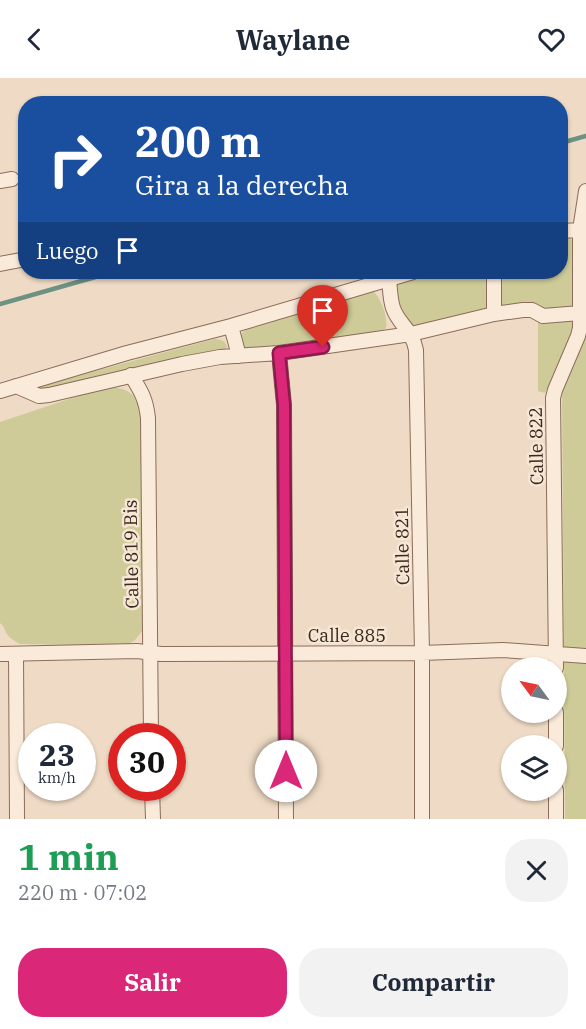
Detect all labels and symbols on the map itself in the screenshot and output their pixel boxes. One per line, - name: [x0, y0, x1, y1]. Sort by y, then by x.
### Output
- pin: [297, 285, 348, 347]
- street label: Calle 822: [524, 407, 548, 485]
- street label: Calle 819 Bis: [119, 499, 143, 609]
- street label: Calle 821: [390, 507, 414, 585]
- street label: Calle 885: [308, 624, 386, 647]
- north arrow: [501, 657, 567, 723]
- speed limit sign: 30: [108, 723, 186, 801]
- position arrow: [254, 739, 318, 803]

